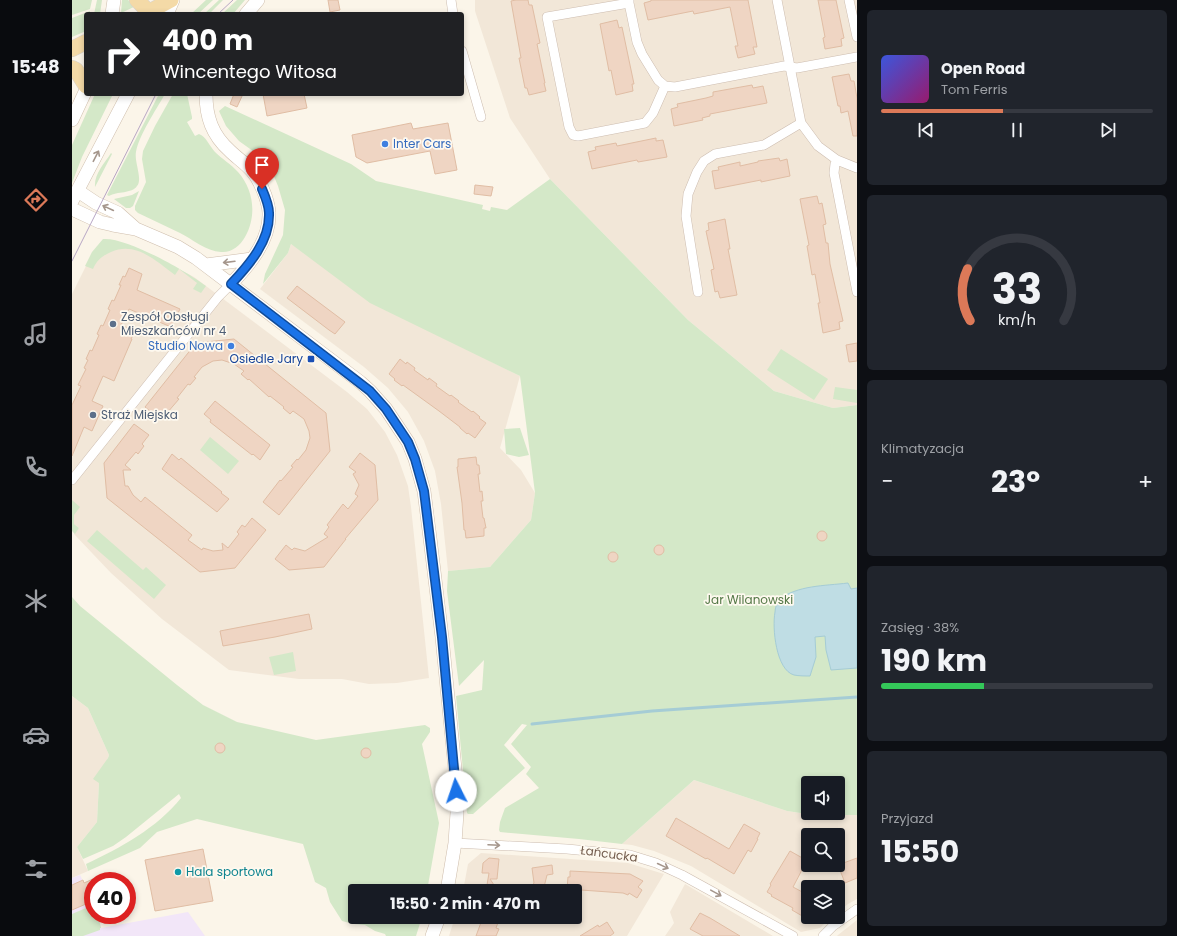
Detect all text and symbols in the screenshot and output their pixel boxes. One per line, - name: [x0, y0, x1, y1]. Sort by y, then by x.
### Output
- text: 400 m: [162, 21, 253, 60]
- icon: right: [96, 28, 148, 80]
- text: 15:48: [12, 54, 60, 79]
- text: Open Road: [941, 58, 1025, 79]
- text: Wincentego Witosa: [162, 59, 337, 84]
- text: Tom Ferris: [941, 80, 1008, 99]
- icon: previous: [915, 119, 937, 141]
- icon: pause: [1006, 119, 1028, 141]
- icon: next: [1097, 119, 1119, 141]
- place label: Inter Cars: [393, 135, 451, 152]
- marker: Inter Cars: [380, 139, 390, 149]
- pin: [245, 148, 279, 189]
- one-way arrow: [93, 150, 100, 162]
- icon: arrive: [251, 154, 273, 176]
- icon: directions: [22, 186, 50, 214]
- one-way arrow: [102, 204, 114, 211]
- one-way arrow: [223, 258, 236, 266]
- text: 33: [992, 260, 1042, 319]
- place label: Zespół Obsługi Mieszkańców nr 4: [121, 308, 227, 339]
- text: km/h: [998, 309, 1036, 329]
- marker: Zespół Obsługi Mieszkańców nr 4: [108, 319, 118, 329]
- icon: music: [22, 320, 50, 348]
- place label: Studio Nowa: [148, 337, 223, 354]
- marker: Studio Nowa: [226, 341, 236, 351]
- place label: Osiedle Jary: [229, 350, 303, 367]
- marker: Osiedle Jary: [306, 354, 316, 364]
- place label: Straż Miejska: [101, 406, 178, 423]
- marker: Straż Miejska: [88, 410, 98, 420]
- text: Klimatyzacja: [881, 439, 964, 458]
- icon: phone: [22, 453, 50, 481]
- text: 23°: [991, 460, 1040, 503]
- text: −: [881, 466, 893, 497]
- text: +: [1138, 466, 1153, 497]
- icon: climate: [22, 587, 50, 615]
- park label: Jar Wilanowski: [705, 591, 793, 608]
- text: Zasięg · 38%: [881, 618, 959, 637]
- text: 190 km: [881, 639, 987, 682]
- icon: car: [22, 721, 50, 749]
- position arrow: [435, 770, 477, 812]
- map controls: [801, 776, 845, 924]
- button: sound: [801, 776, 845, 820]
- text: Przyjazd: [881, 809, 933, 828]
- button: search: [801, 828, 845, 872]
- text: 15:50: [881, 830, 959, 873]
- street label: Łańcucka: [579, 841, 639, 866]
- one-way arrow: [487, 842, 500, 849]
- icon: filters: [22, 855, 50, 883]
- place label: Hala sportowa: [186, 863, 273, 880]
- one-way arrow: [657, 863, 669, 870]
- marker: Hala sportowa: [173, 867, 183, 877]
- speed limit sign: 40: [84, 872, 136, 924]
- button: layers: [801, 880, 845, 924]
- one-way arrow: [710, 890, 722, 898]
- text: 15:50 · 2 min · 470 m: [390, 893, 540, 914]

